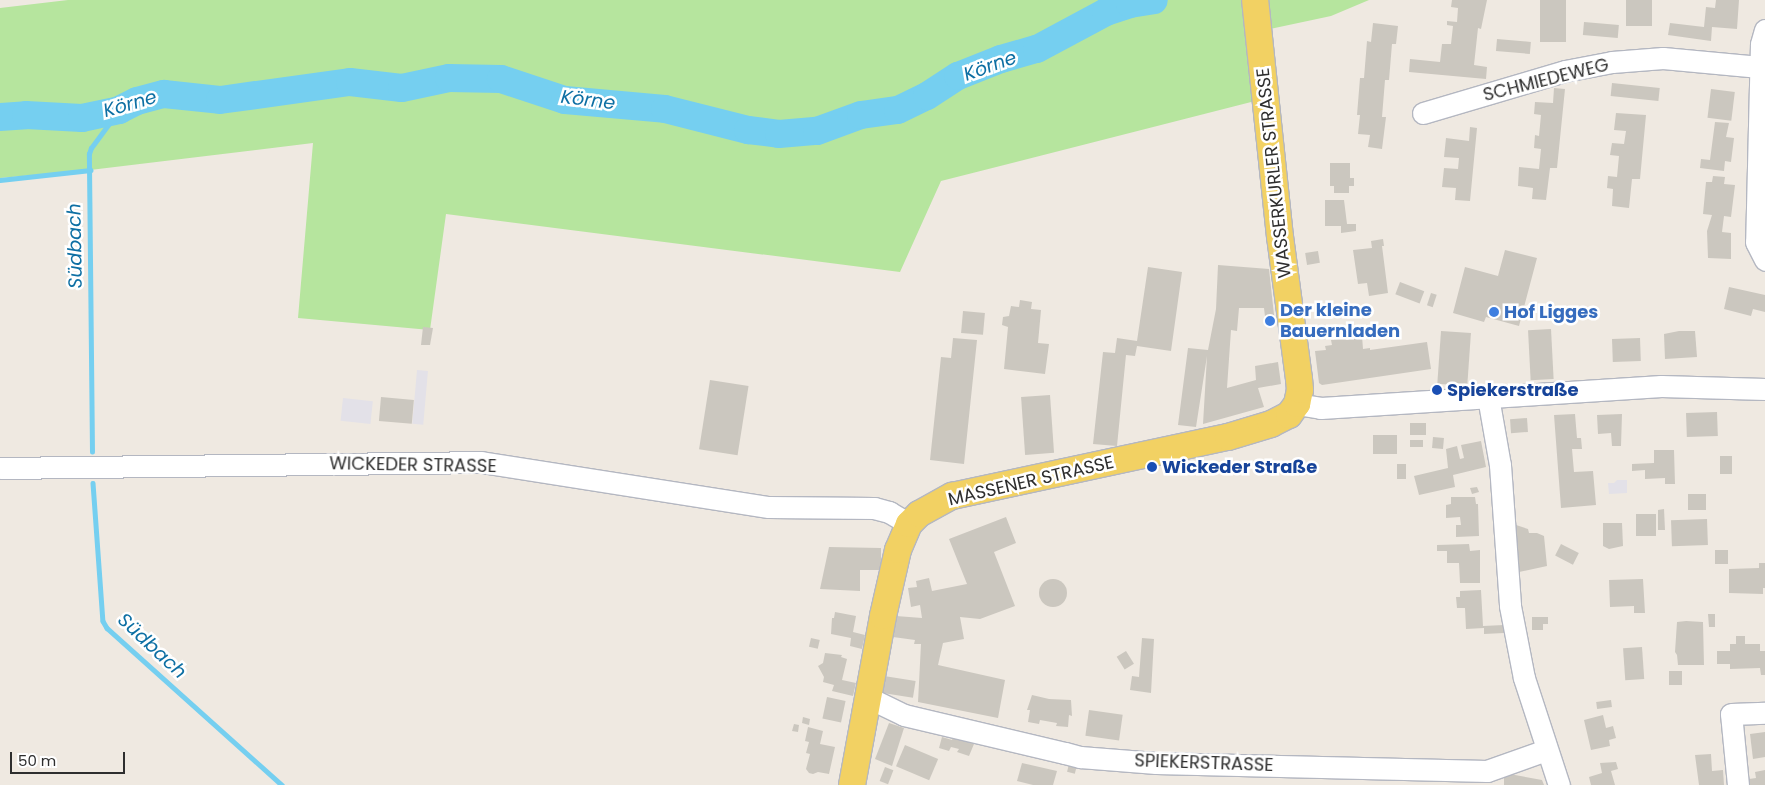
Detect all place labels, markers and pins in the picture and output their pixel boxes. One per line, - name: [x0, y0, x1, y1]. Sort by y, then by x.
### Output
- place label: Der kleine Bauernladen: [1280, 300, 1400, 342]
- place label: Hof Ligges: [1504, 301, 1598, 323]
- marker: Hof Ligges: [1488, 306, 1500, 318]
- marker: Der kleine Bauernladen: [1264, 315, 1276, 327]
- place label: Spiekerstraße: [1447, 379, 1579, 401]
- marker: Spiekerstraße: [1431, 384, 1443, 396]
- place label: Wickeder Straße: [1162, 456, 1317, 478]
- marker: Wickeder Straße: [1146, 461, 1158, 473]

